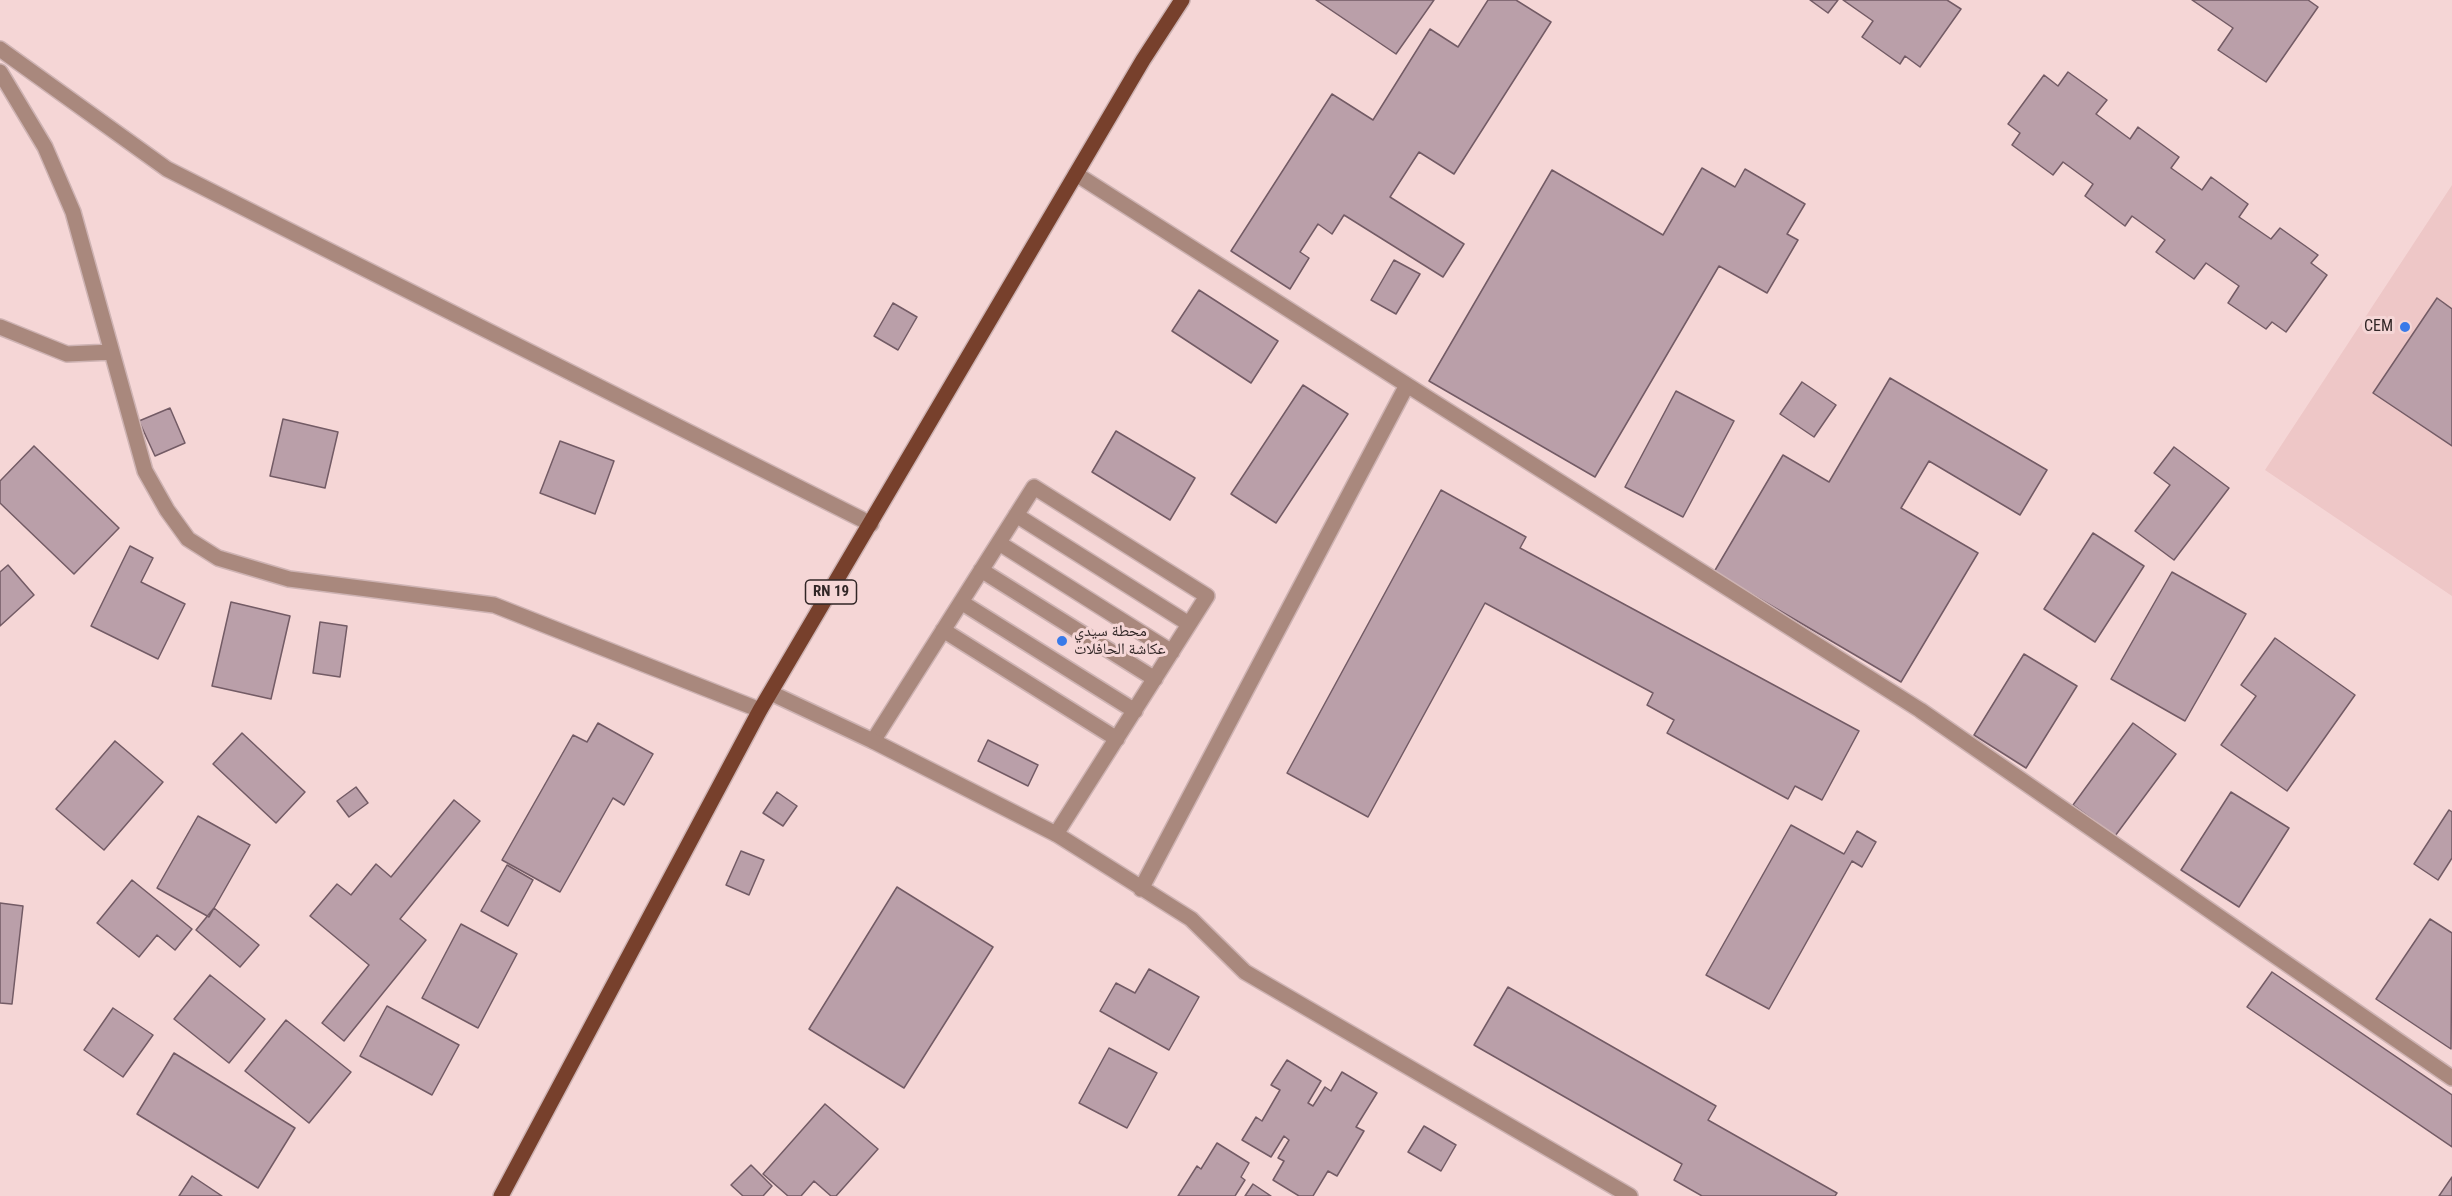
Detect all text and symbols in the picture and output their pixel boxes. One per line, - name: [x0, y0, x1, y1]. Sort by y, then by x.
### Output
- place label: CEM: [2364, 317, 2393, 337]
- marker: CEM: [2398, 320, 2412, 334]
- road number: RN 19: [806, 580, 856, 604]
- place label: محطة سيدي عكاشة الحافلات: [1074, 622, 1166, 660]
- marker: محطة سيدي عكاشة الحافلات: [1055, 634, 1069, 648]

